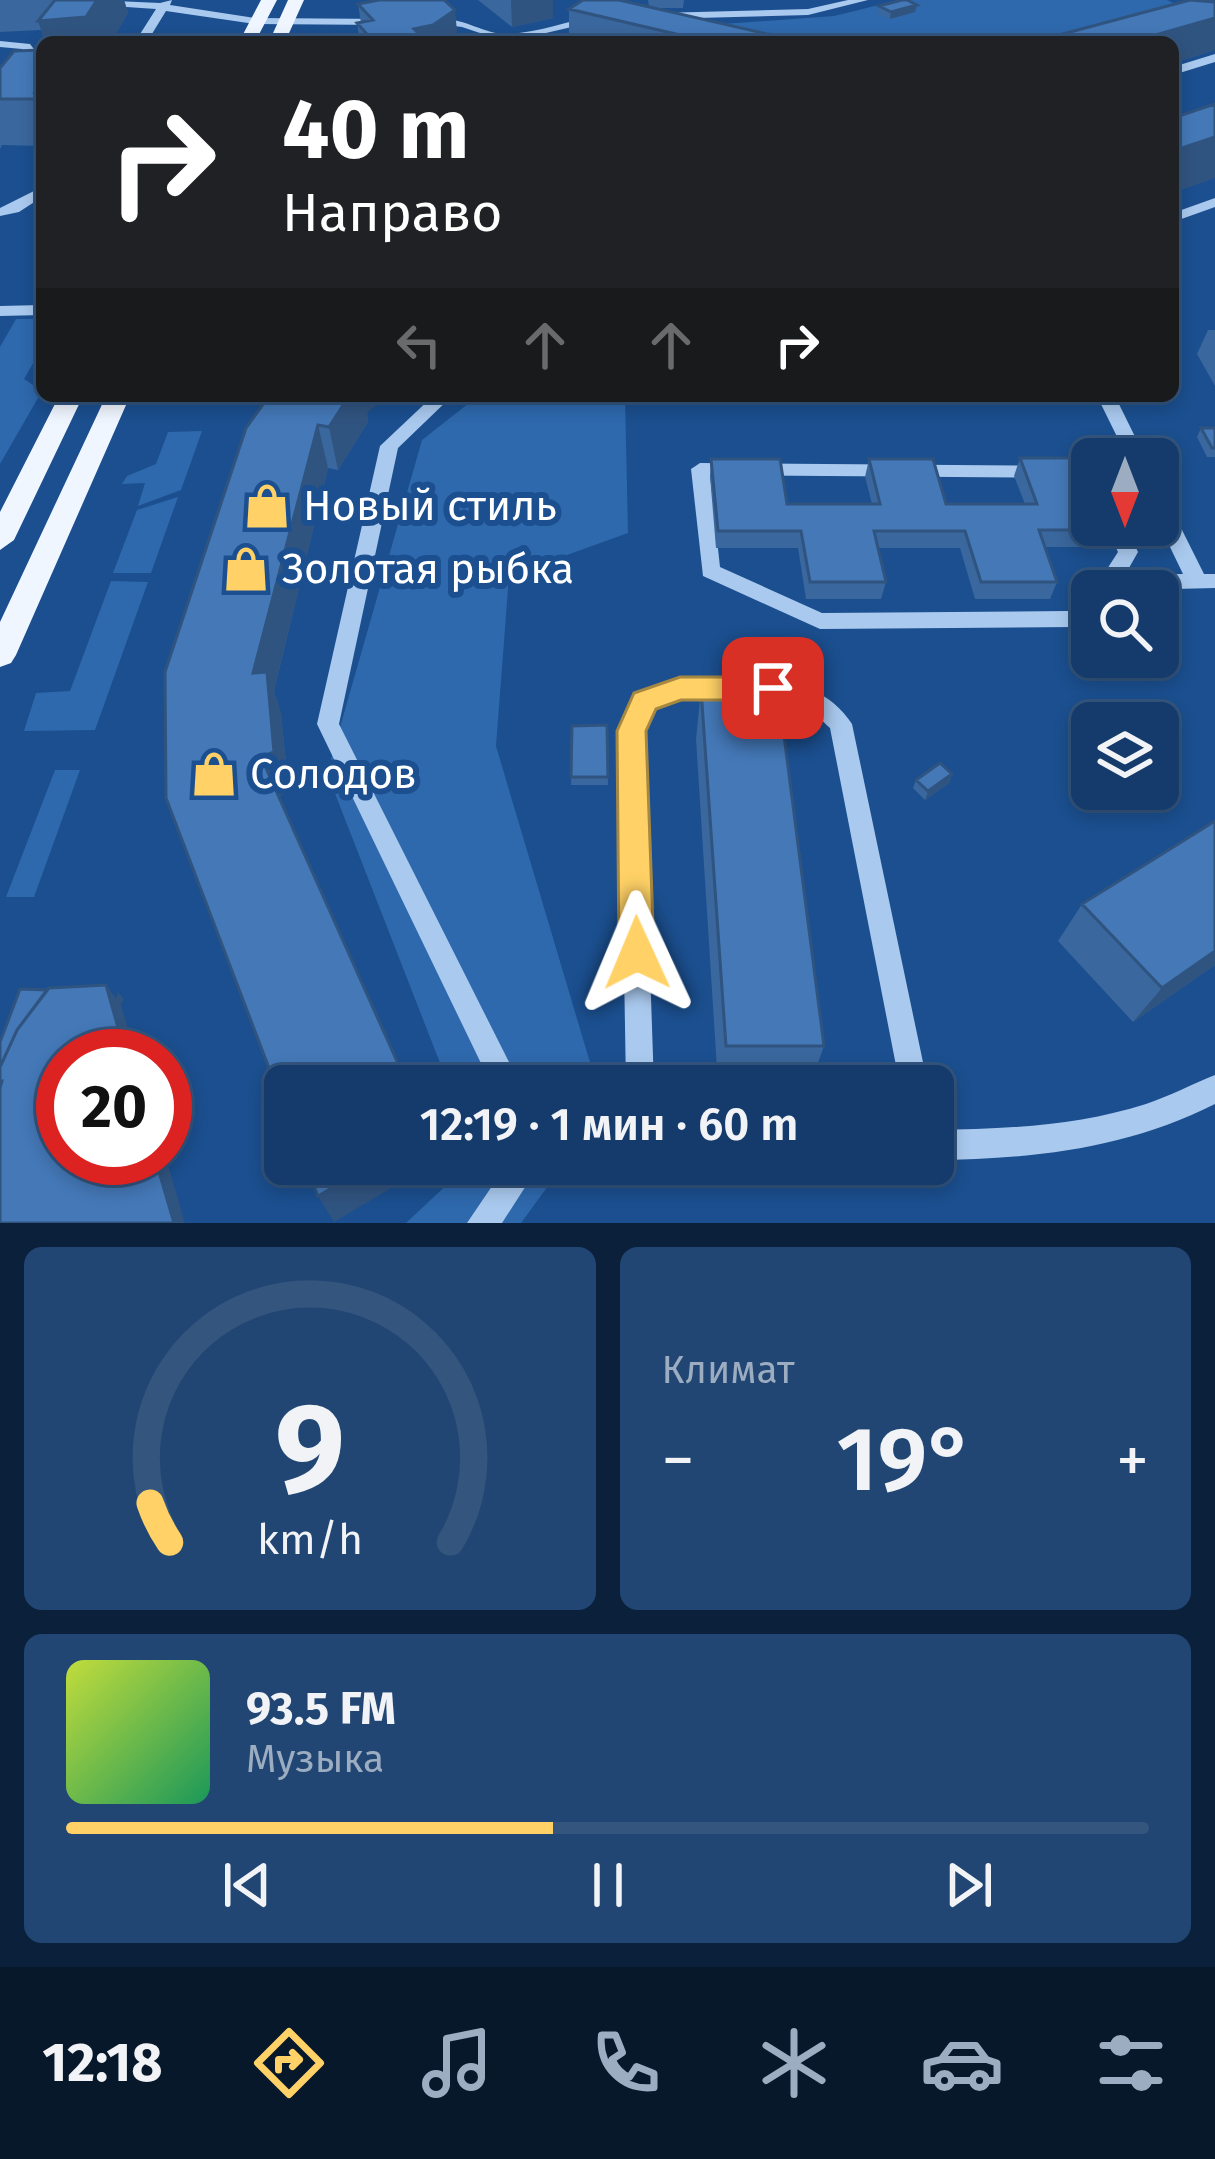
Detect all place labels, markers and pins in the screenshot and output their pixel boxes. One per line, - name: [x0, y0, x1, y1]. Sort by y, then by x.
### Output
- shop icon: Новый стиль: [242, 481, 292, 531]
- place label: Новый стиль: [303, 481, 557, 531]
- shop icon: Золотая рыбка: [221, 544, 271, 594]
- place label: Золотая рыбка: [282, 544, 574, 594]
- pin: [722, 637, 824, 739]
- shop icon: Солодов: [189, 749, 239, 799]
- place label: Солодов: [250, 749, 417, 799]

